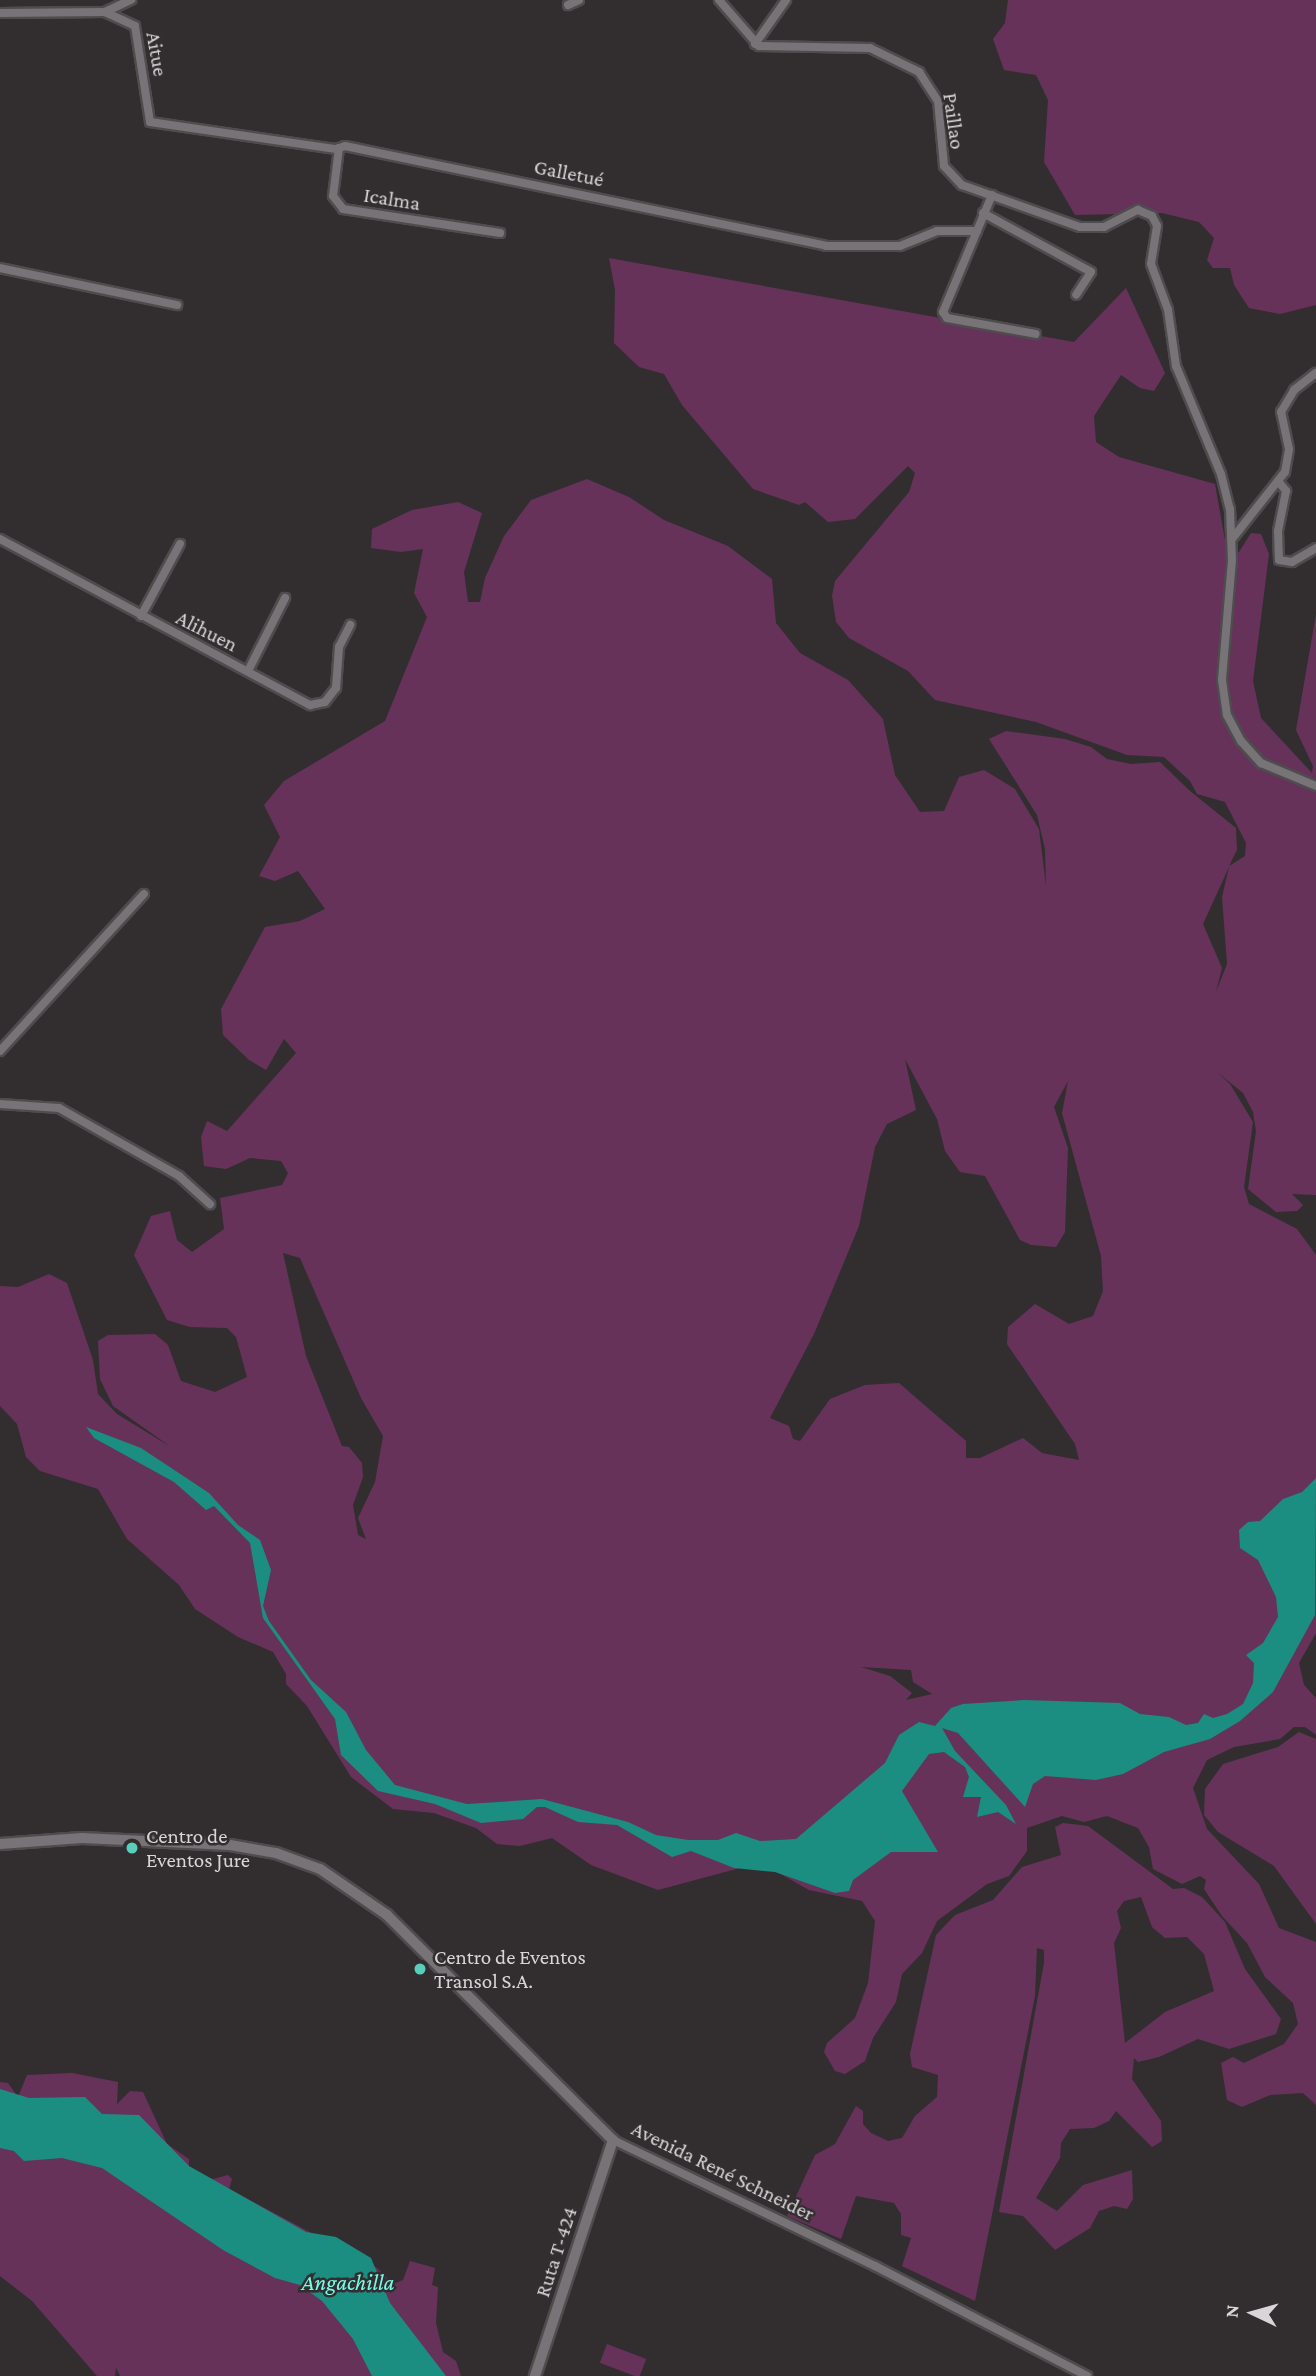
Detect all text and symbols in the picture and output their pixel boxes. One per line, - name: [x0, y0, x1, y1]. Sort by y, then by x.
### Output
- street label: Aitue: [141, 30, 173, 78]
- street label: Paillao: [938, 91, 970, 151]
- street label: Galletué: [532, 154, 606, 192]
- street label: Icalma: [362, 182, 422, 216]
- street label: Alihuen: [172, 605, 242, 657]
- place label: Centro de Eventos Jure: [146, 1823, 250, 1873]
- marker: Centro de Eventos Jure: [124, 1840, 140, 1856]
- place label: Centro de Eventos Transol S.A.: [434, 1944, 586, 1994]
- marker: Centro de Eventos Transol S.A.: [412, 1961, 428, 1977]
- street label: Avenida René Schneider: [627, 2116, 819, 2226]
- street label: Ruta T-424: [530, 2204, 582, 2300]
- water label: Angachilla: [302, 2268, 394, 2296]
- north arrow: [1218, 2278, 1288, 2348]
- text: N: [1221, 2304, 1243, 2319]

